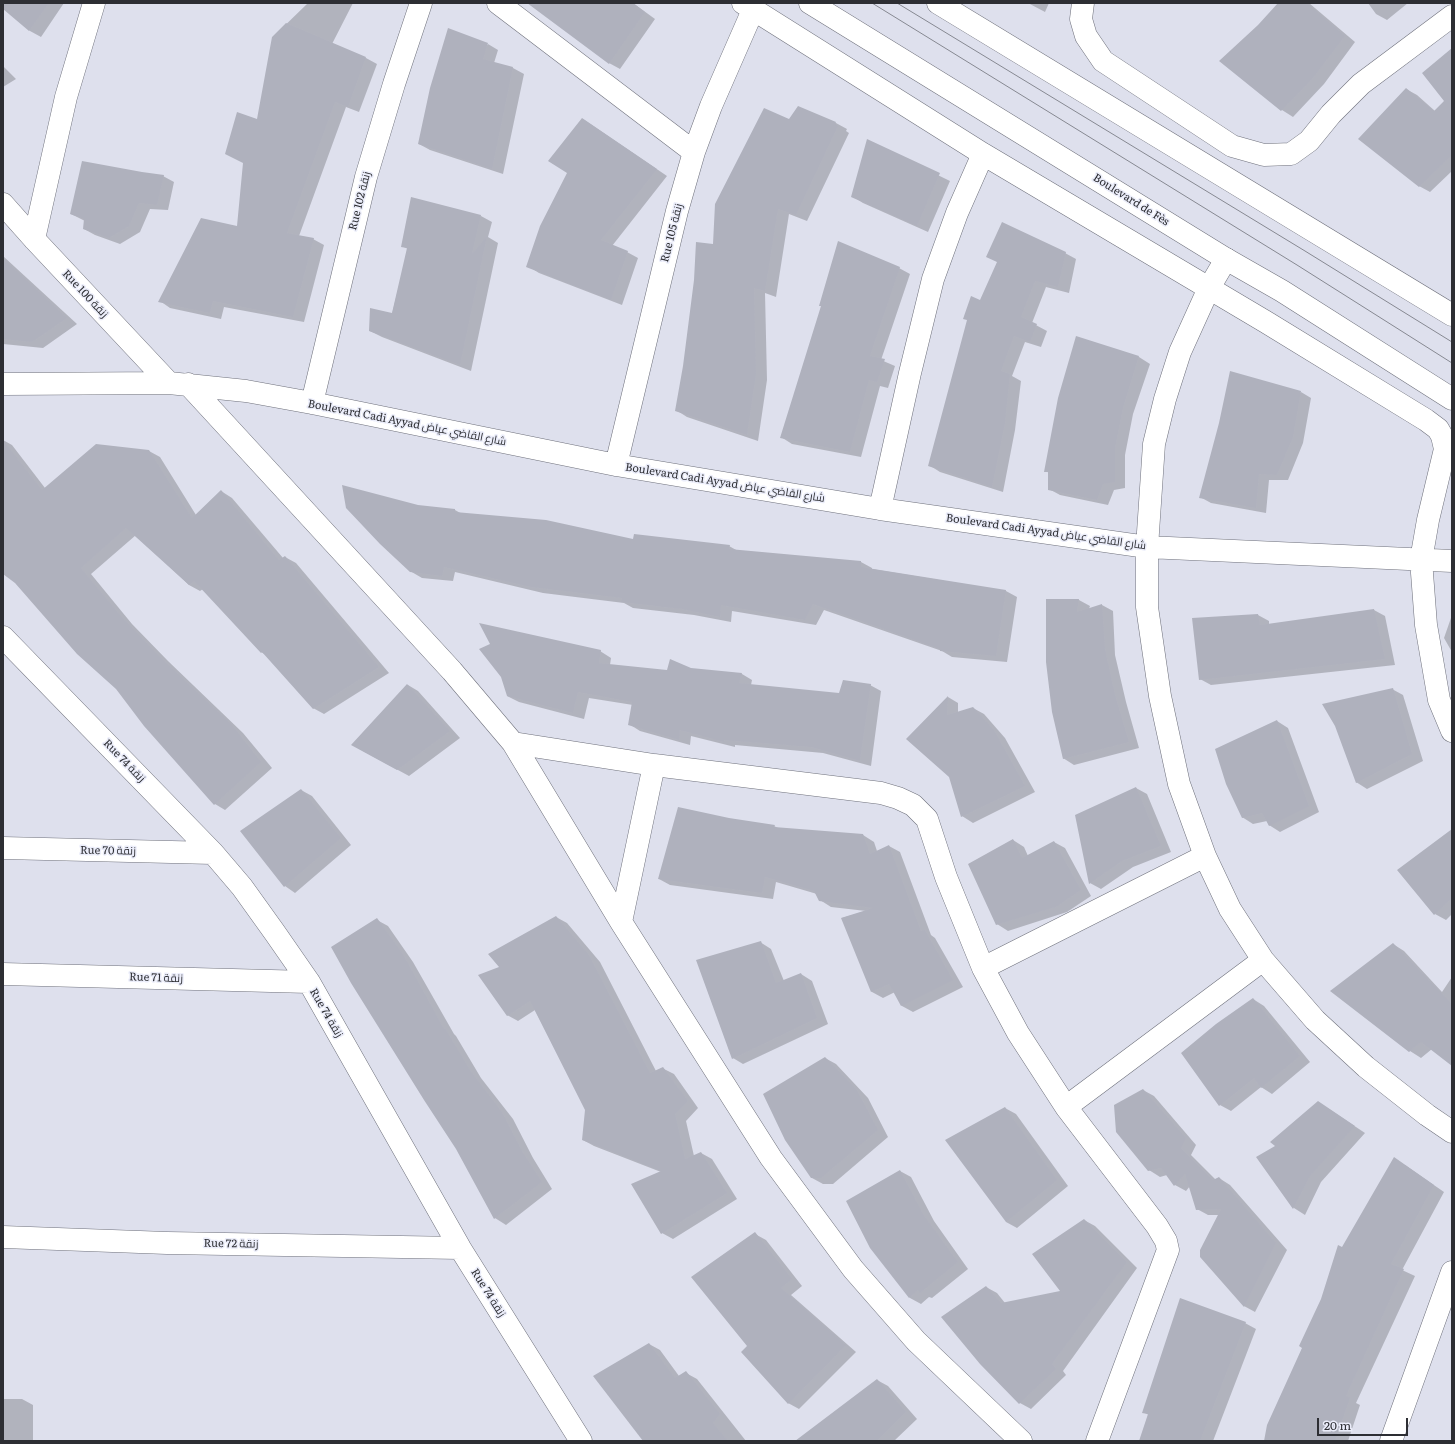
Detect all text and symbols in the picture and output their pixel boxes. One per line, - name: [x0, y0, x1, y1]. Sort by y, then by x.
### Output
- street label: Rue 102 زنقة: [346, 170, 374, 232]
- street label: Boulevard de Fès: [1090, 171, 1172, 229]
- street label: Rue 105 زنقة: [658, 202, 686, 264]
- street label: Rue 100 زنقة: [59, 267, 111, 321]
- street label: Boulevard Cadi Ayyad شارع القاضي عياض: [307, 397, 507, 449]
- street label: Boulevard Cadi Ayyad شارع القاضي عياض: [624, 461, 826, 505]
- street label: Boulevard Cadi Ayyad شارع القاضي عياض: [945, 511, 1147, 553]
- street label: Rue 74 زنقة: [100, 737, 148, 785]
- street label: Rue 70 زنقة: [80, 844, 136, 858]
- street label: Rue 71 زنقة: [129, 970, 183, 986]
- street label: Rue 74 زنقة: [307, 986, 345, 1040]
- street label: Rue 72 زنقة: [203, 1237, 259, 1251]
- street label: Rue 74 زنقة: [468, 1266, 508, 1320]
- scale bar: [1319, 1410, 1410, 1436]
- text: 20 m: [1324, 1416, 1351, 1434]

